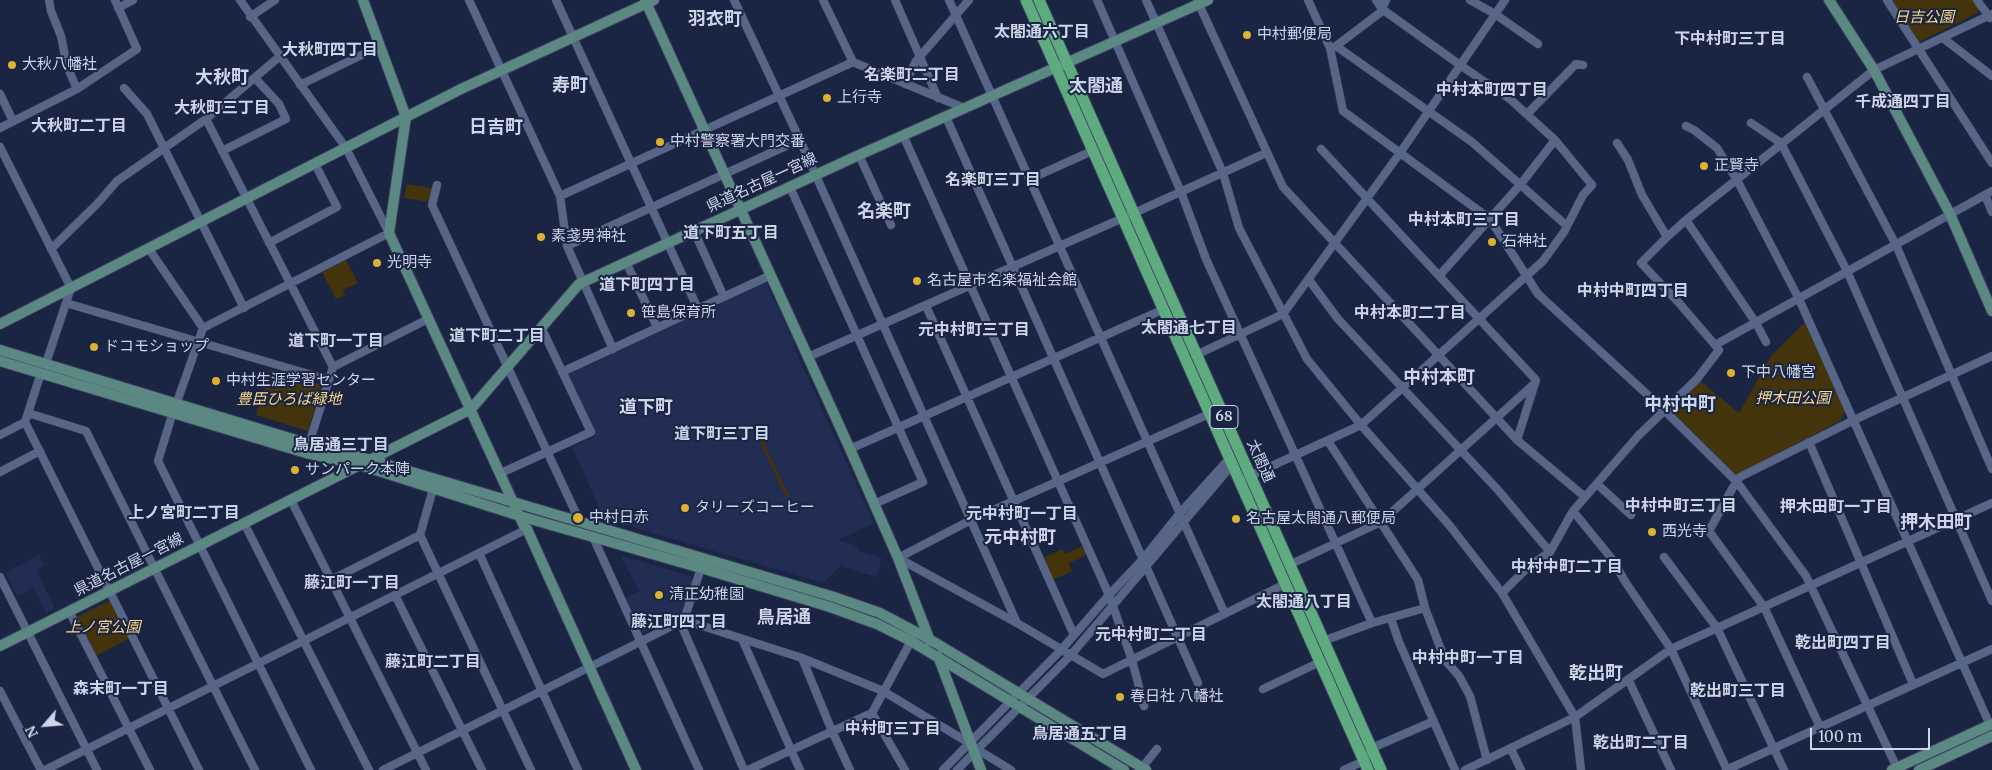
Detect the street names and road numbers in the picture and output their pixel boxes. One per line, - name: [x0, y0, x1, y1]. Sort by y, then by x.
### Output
- street label: 県道名古屋一宮線: [704, 149, 820, 217]
- road number: 68: [1210, 406, 1238, 428]
- street label: 太閤通: [1243, 437, 1277, 485]
- street label: 県道名古屋一宮線: [71, 530, 187, 600]

